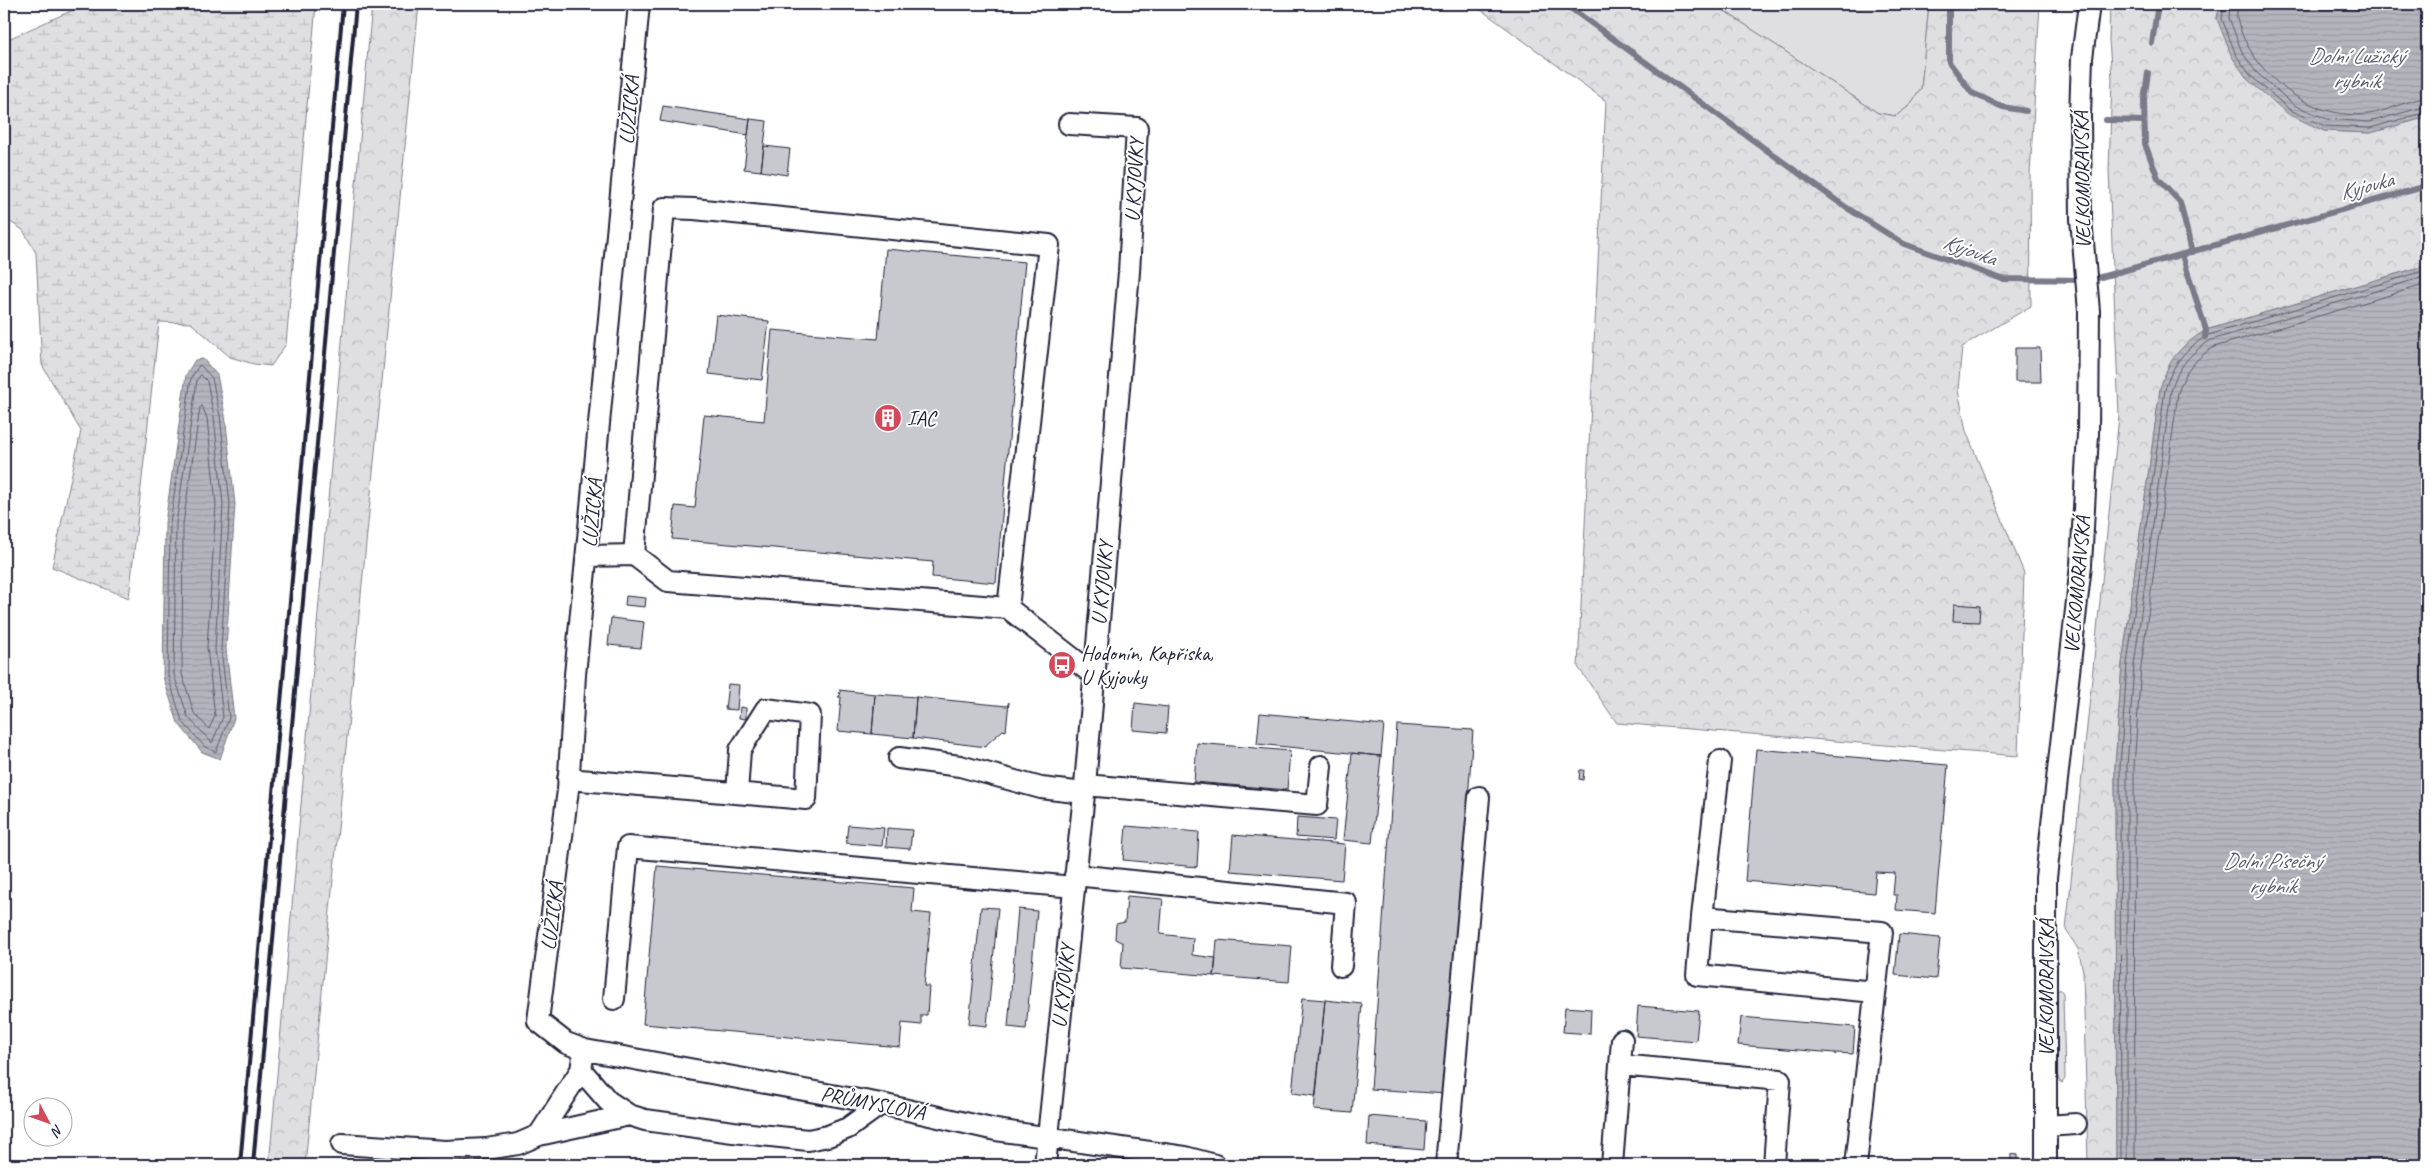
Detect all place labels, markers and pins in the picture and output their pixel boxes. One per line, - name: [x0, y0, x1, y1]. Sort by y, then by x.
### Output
- building icon: IAC: [873, 403, 903, 433]
- place label: IAC: [907, 405, 938, 431]
- place label: Hodonín, Kapřiska, U Kyjovky: [1081, 640, 1214, 690]
- bus stop icon: Hodonín, Kapřiska, U Kyjovky: [1047, 650, 1077, 680]

